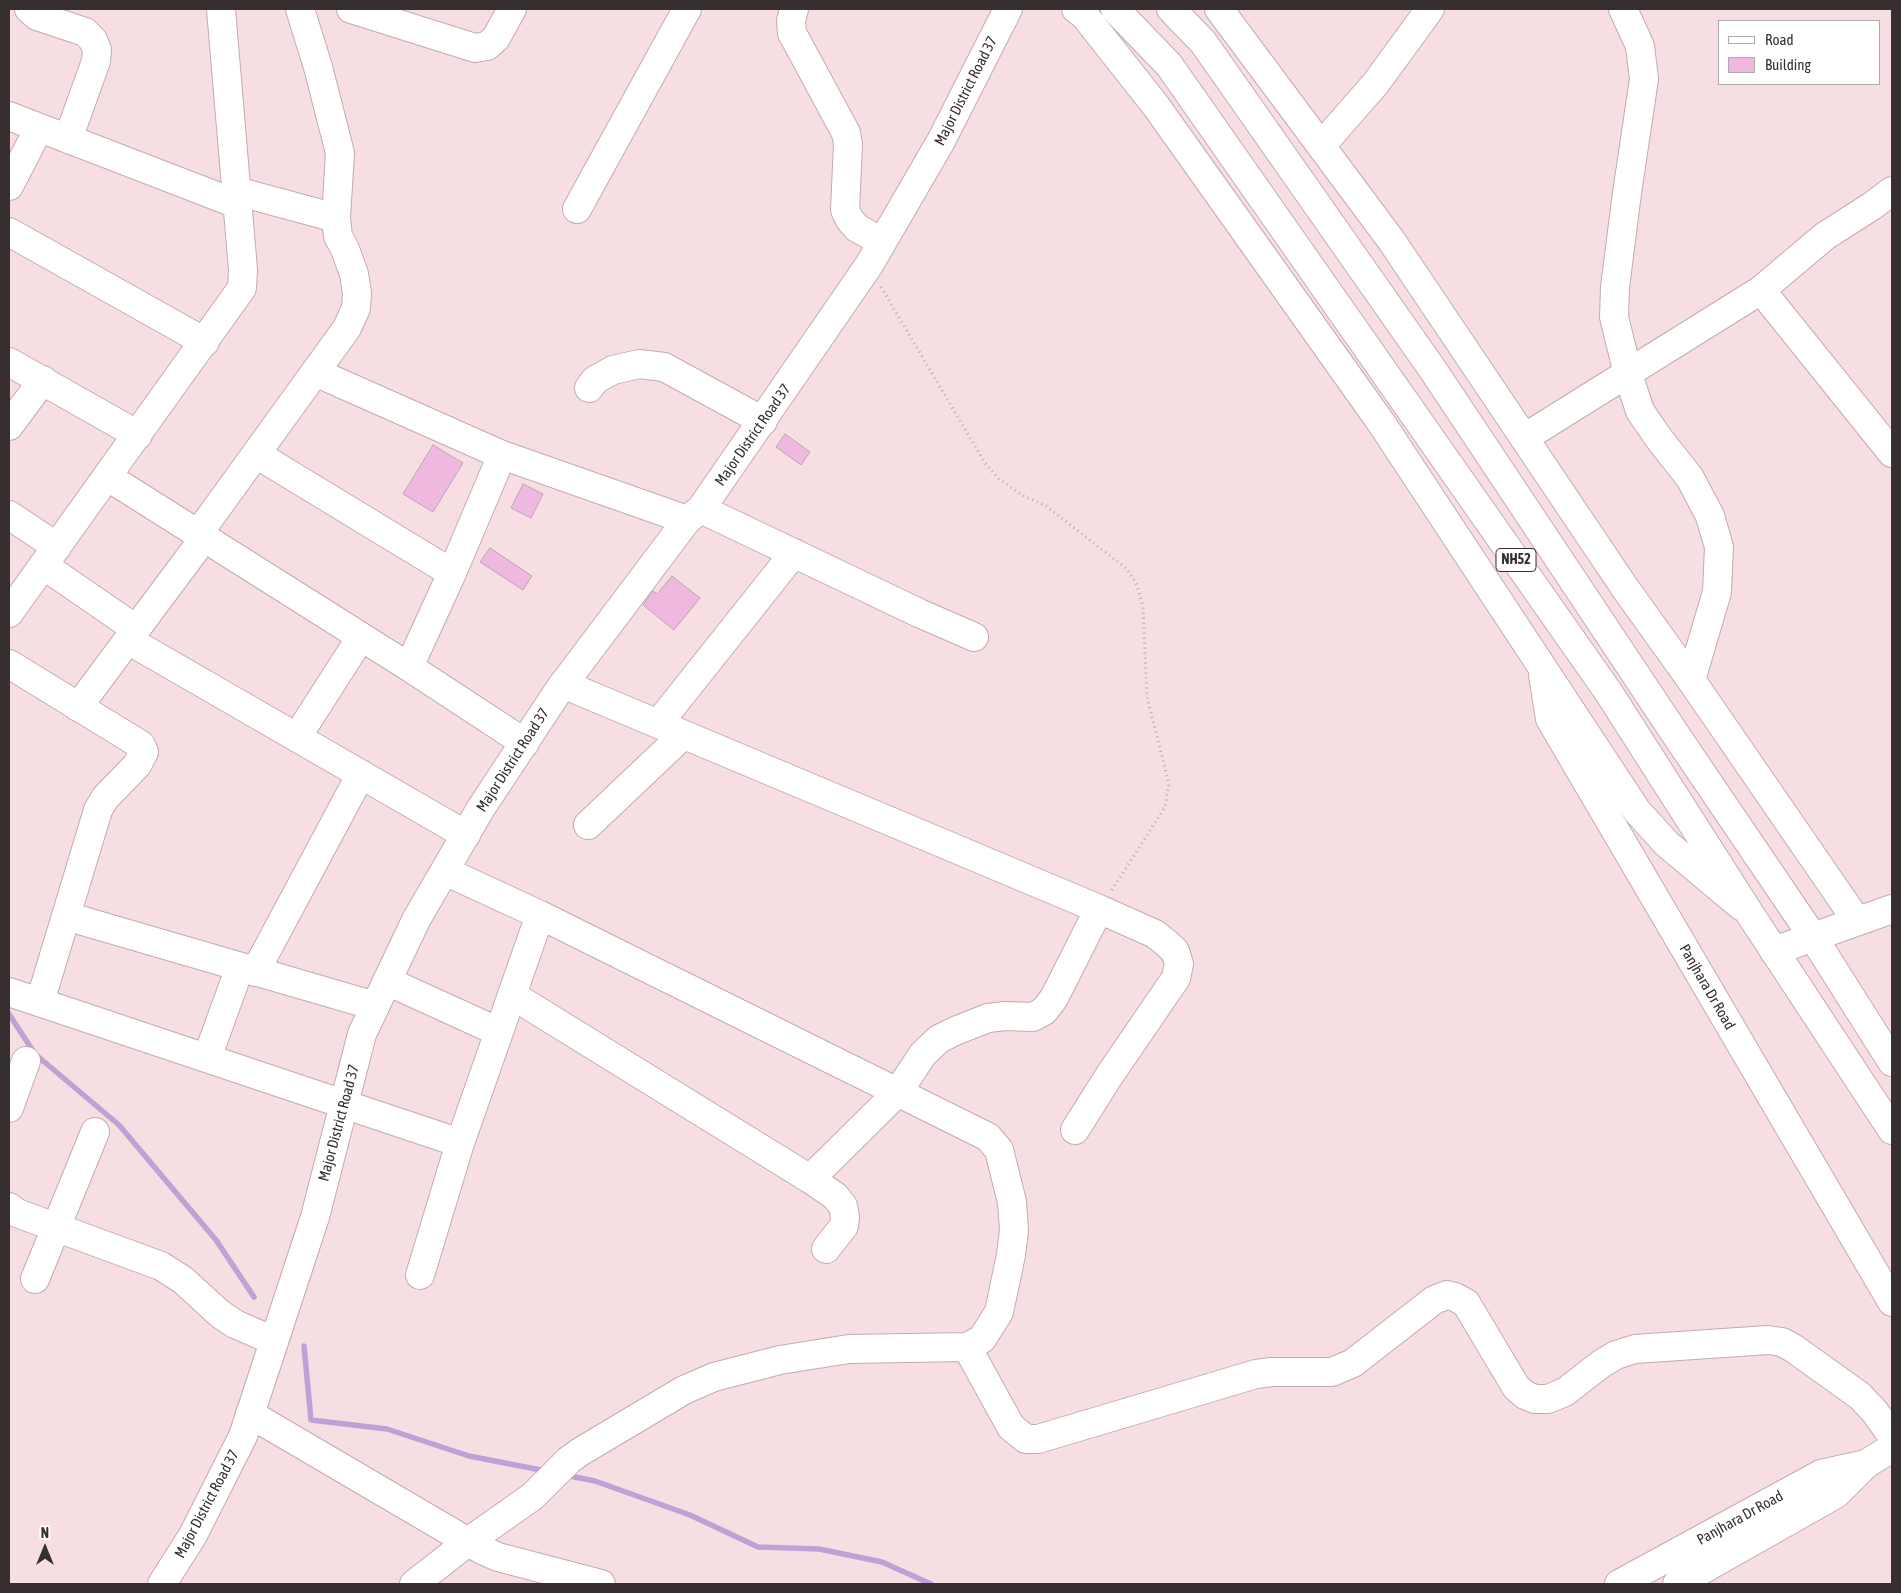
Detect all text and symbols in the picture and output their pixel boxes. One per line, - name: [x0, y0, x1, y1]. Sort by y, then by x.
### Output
- legend: [1718, 20, 1881, 85]
- text: Road: [1765, 31, 1794, 48]
- street label: Major District Road 37: [931, 33, 1001, 149]
- text: Building: [1765, 56, 1811, 73]
- street label: Major District Road 37: [711, 381, 795, 489]
- road number: NH52: [1496, 548, 1536, 572]
- street label: Major District Road 37: [473, 705, 553, 815]
- street label: Panjhara Dr Road: [1675, 941, 1739, 1033]
- street label: Major District Road 37: [315, 1063, 363, 1183]
- street label: Major District Road 37: [171, 1447, 243, 1561]
- street label: Panjhara Dr Road: [1694, 1487, 1786, 1549]
- north arrow: [20, 1523, 70, 1573]
- text: N: [41, 1525, 49, 1541]

